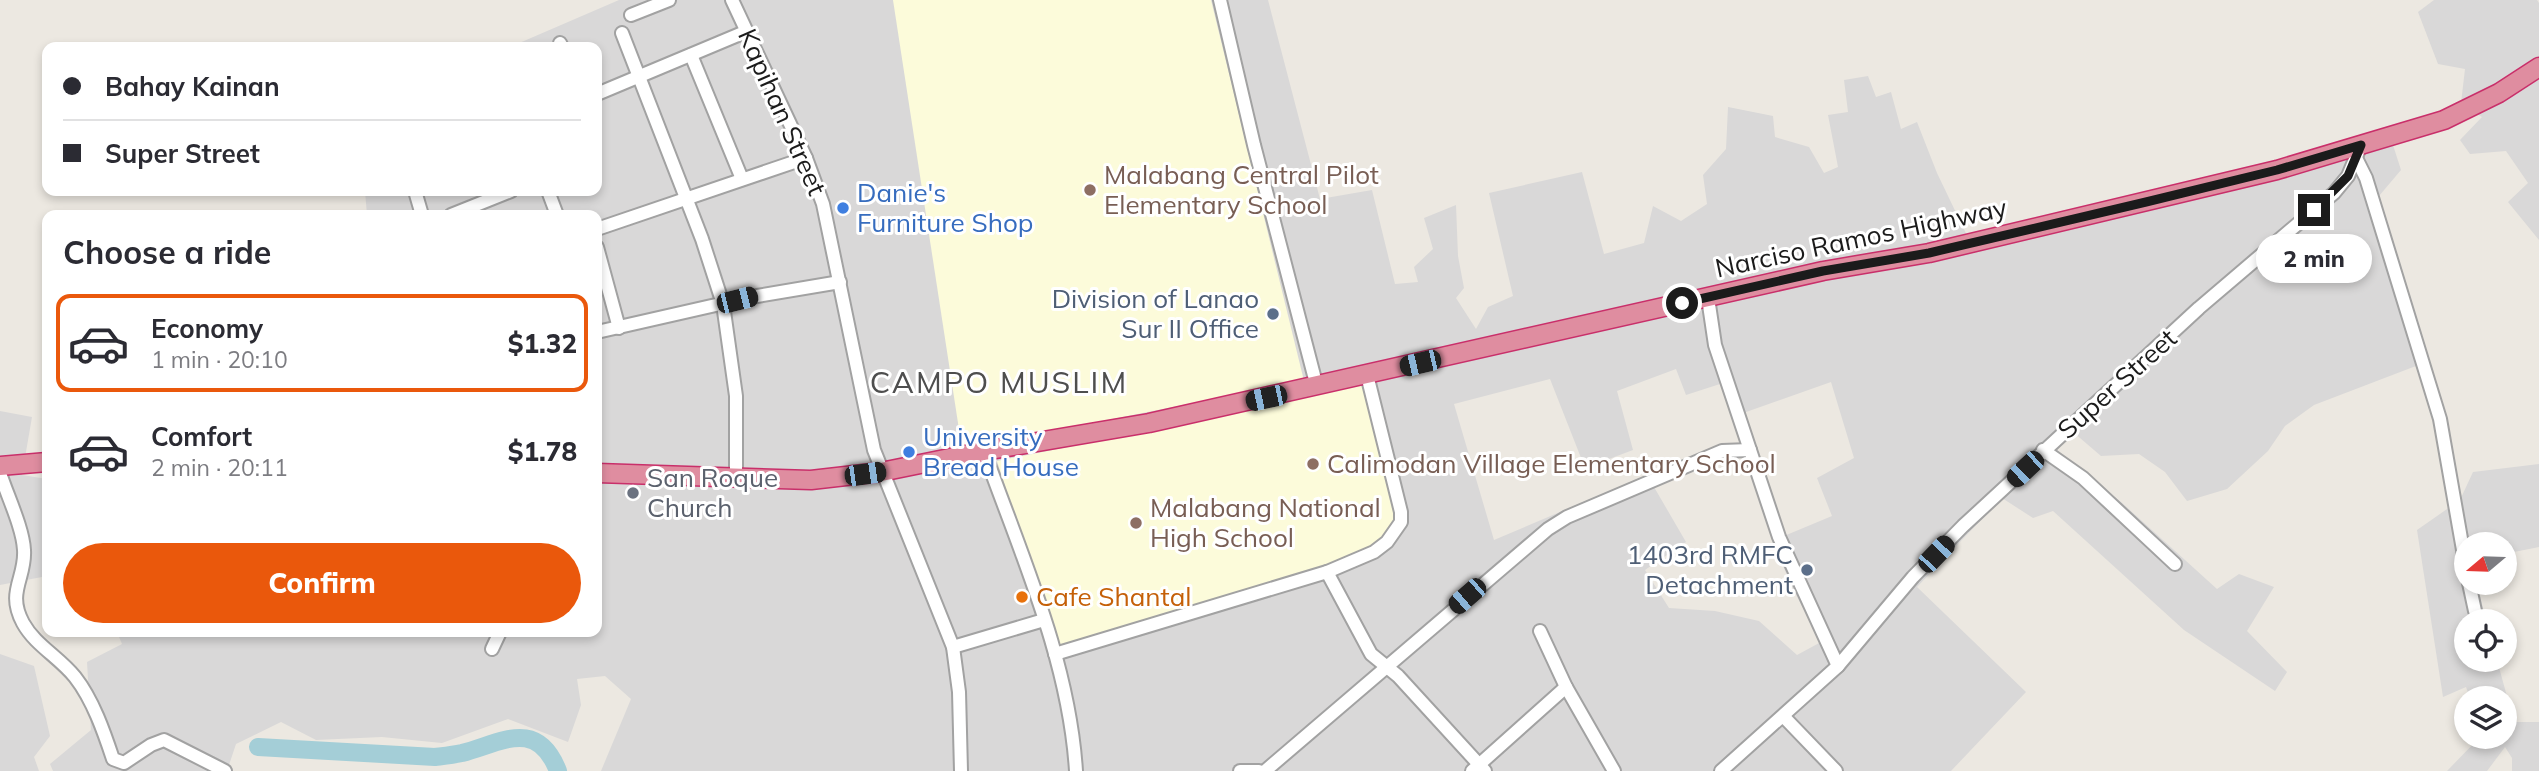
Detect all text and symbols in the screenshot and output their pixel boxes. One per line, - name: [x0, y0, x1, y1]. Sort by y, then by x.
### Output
- street label: Kapihan Street: [731, 23, 834, 200]
- text: Bahay Kainan: [105, 70, 280, 103]
- text: Super Street: [105, 137, 260, 170]
- place label: Malabang Central Pilot Elementary School: [1104, 158, 1379, 221]
- place label: Danie's Furniture Shop: [857, 176, 1033, 239]
- marker: Malabang Central Pilot Elementary School: [1082, 182, 1098, 198]
- street label: Narciso Ramos Highway: [1712, 190, 2010, 285]
- route end: [2298, 194, 2330, 226]
- marker: Danie's Furniture Shop: [835, 200, 851, 216]
- text: Choose a ride: [63, 232, 271, 272]
- callout: 2 min: [2256, 234, 2372, 284]
- text: 2 min: [2283, 244, 2345, 273]
- place label: Division of Lanao Sur II Office: [1052, 282, 1259, 345]
- car: [715, 285, 760, 315]
- route start: [1666, 287, 1698, 319]
- marker: Division of Lanao Sur II Office: [1265, 306, 1281, 322]
- icon: car: [67, 312, 130, 375]
- text: Economy: [151, 312, 263, 345]
- street label: Super Street: [2050, 321, 2183, 446]
- text: $1.32: [508, 327, 577, 360]
- text: 1 min · 20:10: [151, 345, 288, 374]
- car: [1398, 348, 1443, 378]
- district label: CAMPO MUSLIM: [870, 363, 1128, 401]
- car: [1244, 383, 1289, 413]
- icon: car: [67, 420, 130, 483]
- text: Comfort: [151, 420, 252, 453]
- place label: University Bread House: [923, 420, 1079, 483]
- text: $1.78: [508, 435, 577, 468]
- marker: University Bread House: [901, 444, 917, 460]
- place label: Calimodan Village Elementary School: [1327, 447, 1776, 480]
- car: [2003, 447, 2048, 491]
- text: 2 min · 20:11: [151, 453, 288, 482]
- marker: Calimodan Village Elementary School: [1305, 456, 1321, 472]
- place label: San Roque Church: [647, 461, 778, 524]
- car: [843, 461, 888, 487]
- marker: San Roque Church: [625, 485, 641, 501]
- place label: Malabang National High School: [1150, 491, 1381, 554]
- marker: Malabang National High School: [1128, 515, 1144, 531]
- car: [1914, 532, 1959, 576]
- north arrow: [2454, 532, 2516, 595]
- map controls: [2454, 532, 2517, 749]
- place label: 1403rd RMFC Detachment: [1627, 538, 1793, 601]
- button: Confirm: [63, 543, 581, 623]
- marker: 1403rd RMFC Detachment: [1799, 562, 1815, 578]
- car: [1445, 574, 1490, 618]
- place label: Cafe Shantal: [1036, 580, 1191, 613]
- marker: Cafe Shantal: [1014, 589, 1030, 605]
- button: locate: [2454, 609, 2517, 672]
- button: layers: [2454, 686, 2517, 749]

